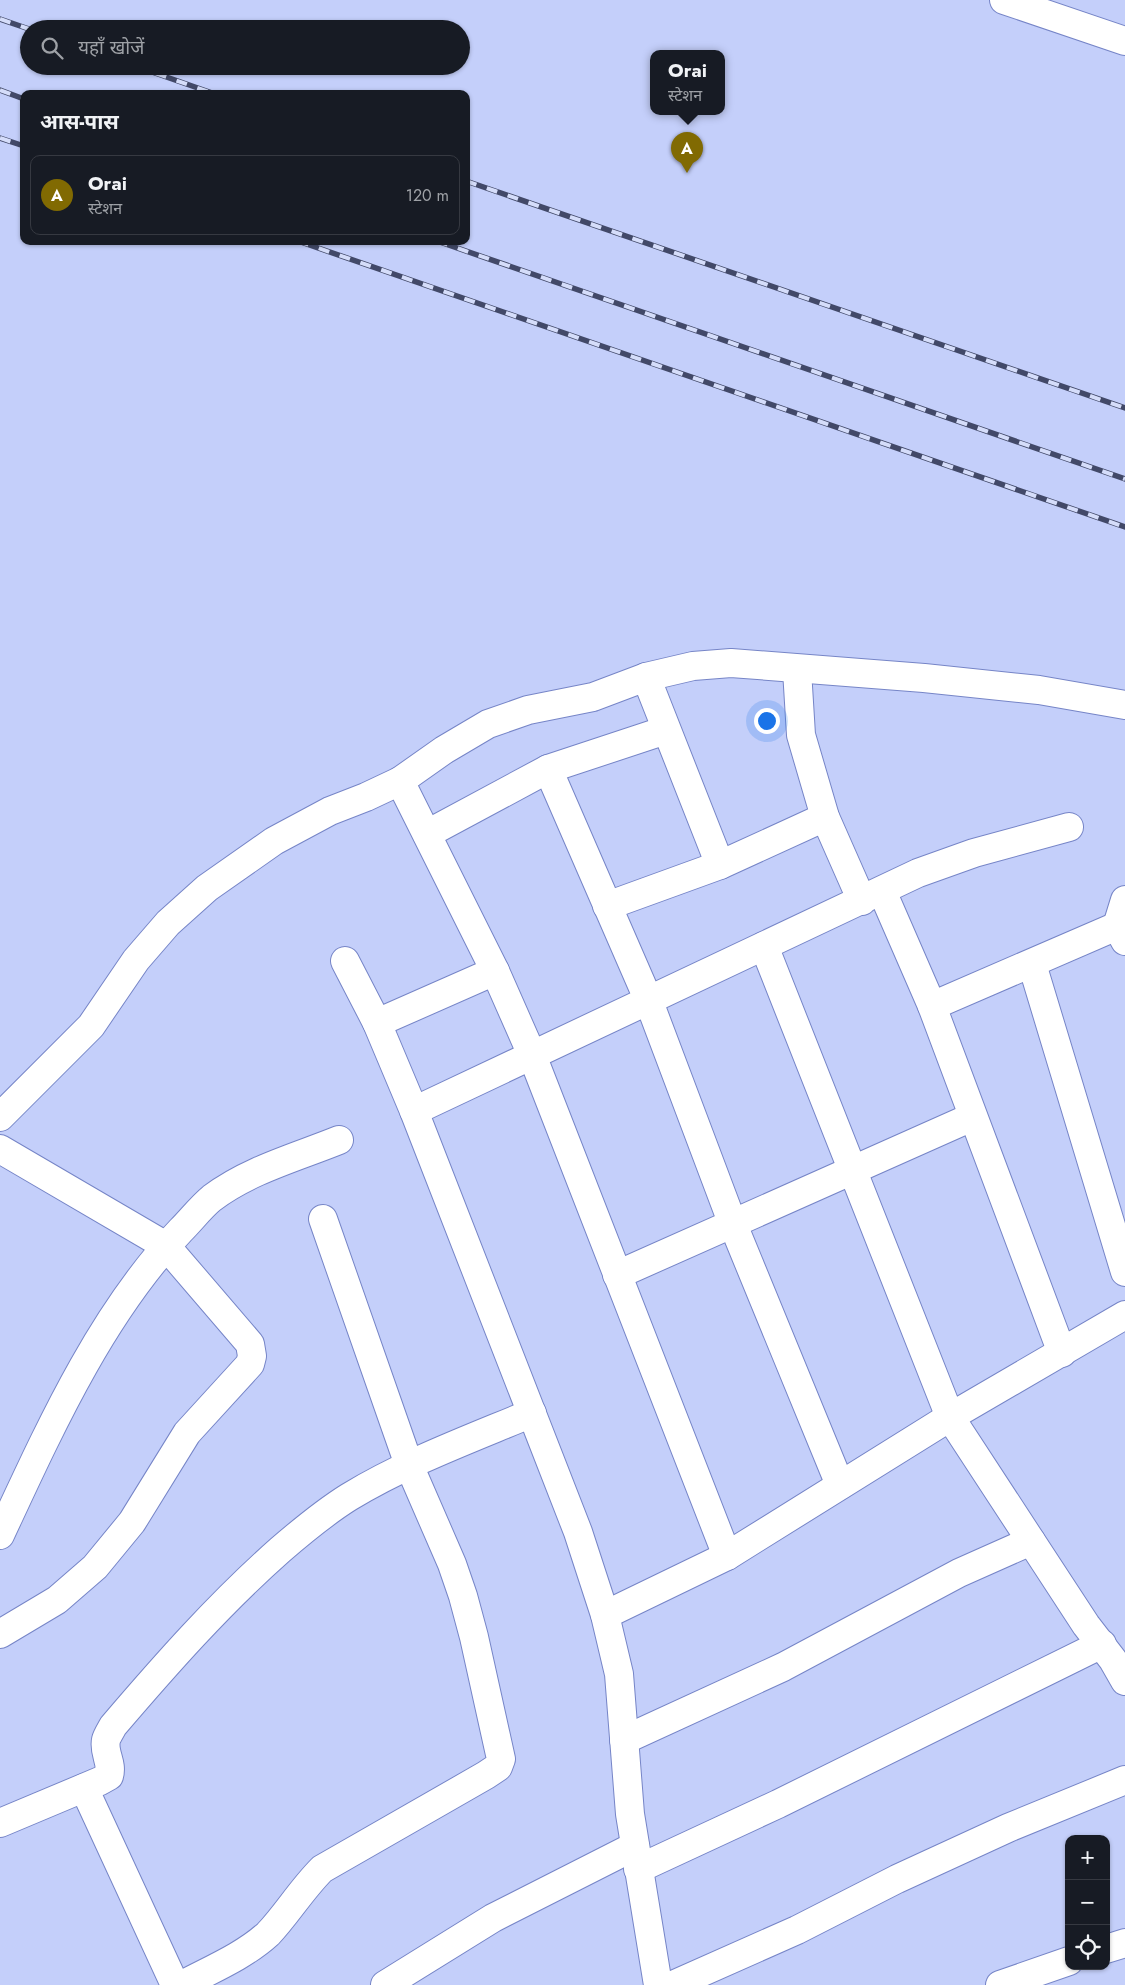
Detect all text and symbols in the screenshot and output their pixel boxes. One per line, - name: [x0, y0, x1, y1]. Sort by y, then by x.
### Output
- search box: [20, 20, 470, 75]
- icon: search: [38, 34, 66, 62]
- text: यहाँ खोजें: [78, 34, 144, 61]
- popup: [650, 50, 725, 115]
- text: Orai: [668, 57, 707, 84]
- text: स्टेशन: [668, 84, 702, 107]
- text: आस-पास: [40, 107, 119, 137]
- pin: A: [671, 132, 703, 173]
- text: Orai: [88, 170, 127, 197]
- text: A: [51, 184, 63, 207]
- text: 120 m: [406, 184, 449, 207]
- text: स्टेशन: [88, 197, 122, 220]
- your location: [754, 708, 780, 734]
- map controls: [1065, 1835, 1110, 1970]
- button: +: [1065, 1835, 1110, 1880]
- button: −: [1065, 1880, 1110, 1925]
- button: locate: [1065, 1925, 1110, 1970]

